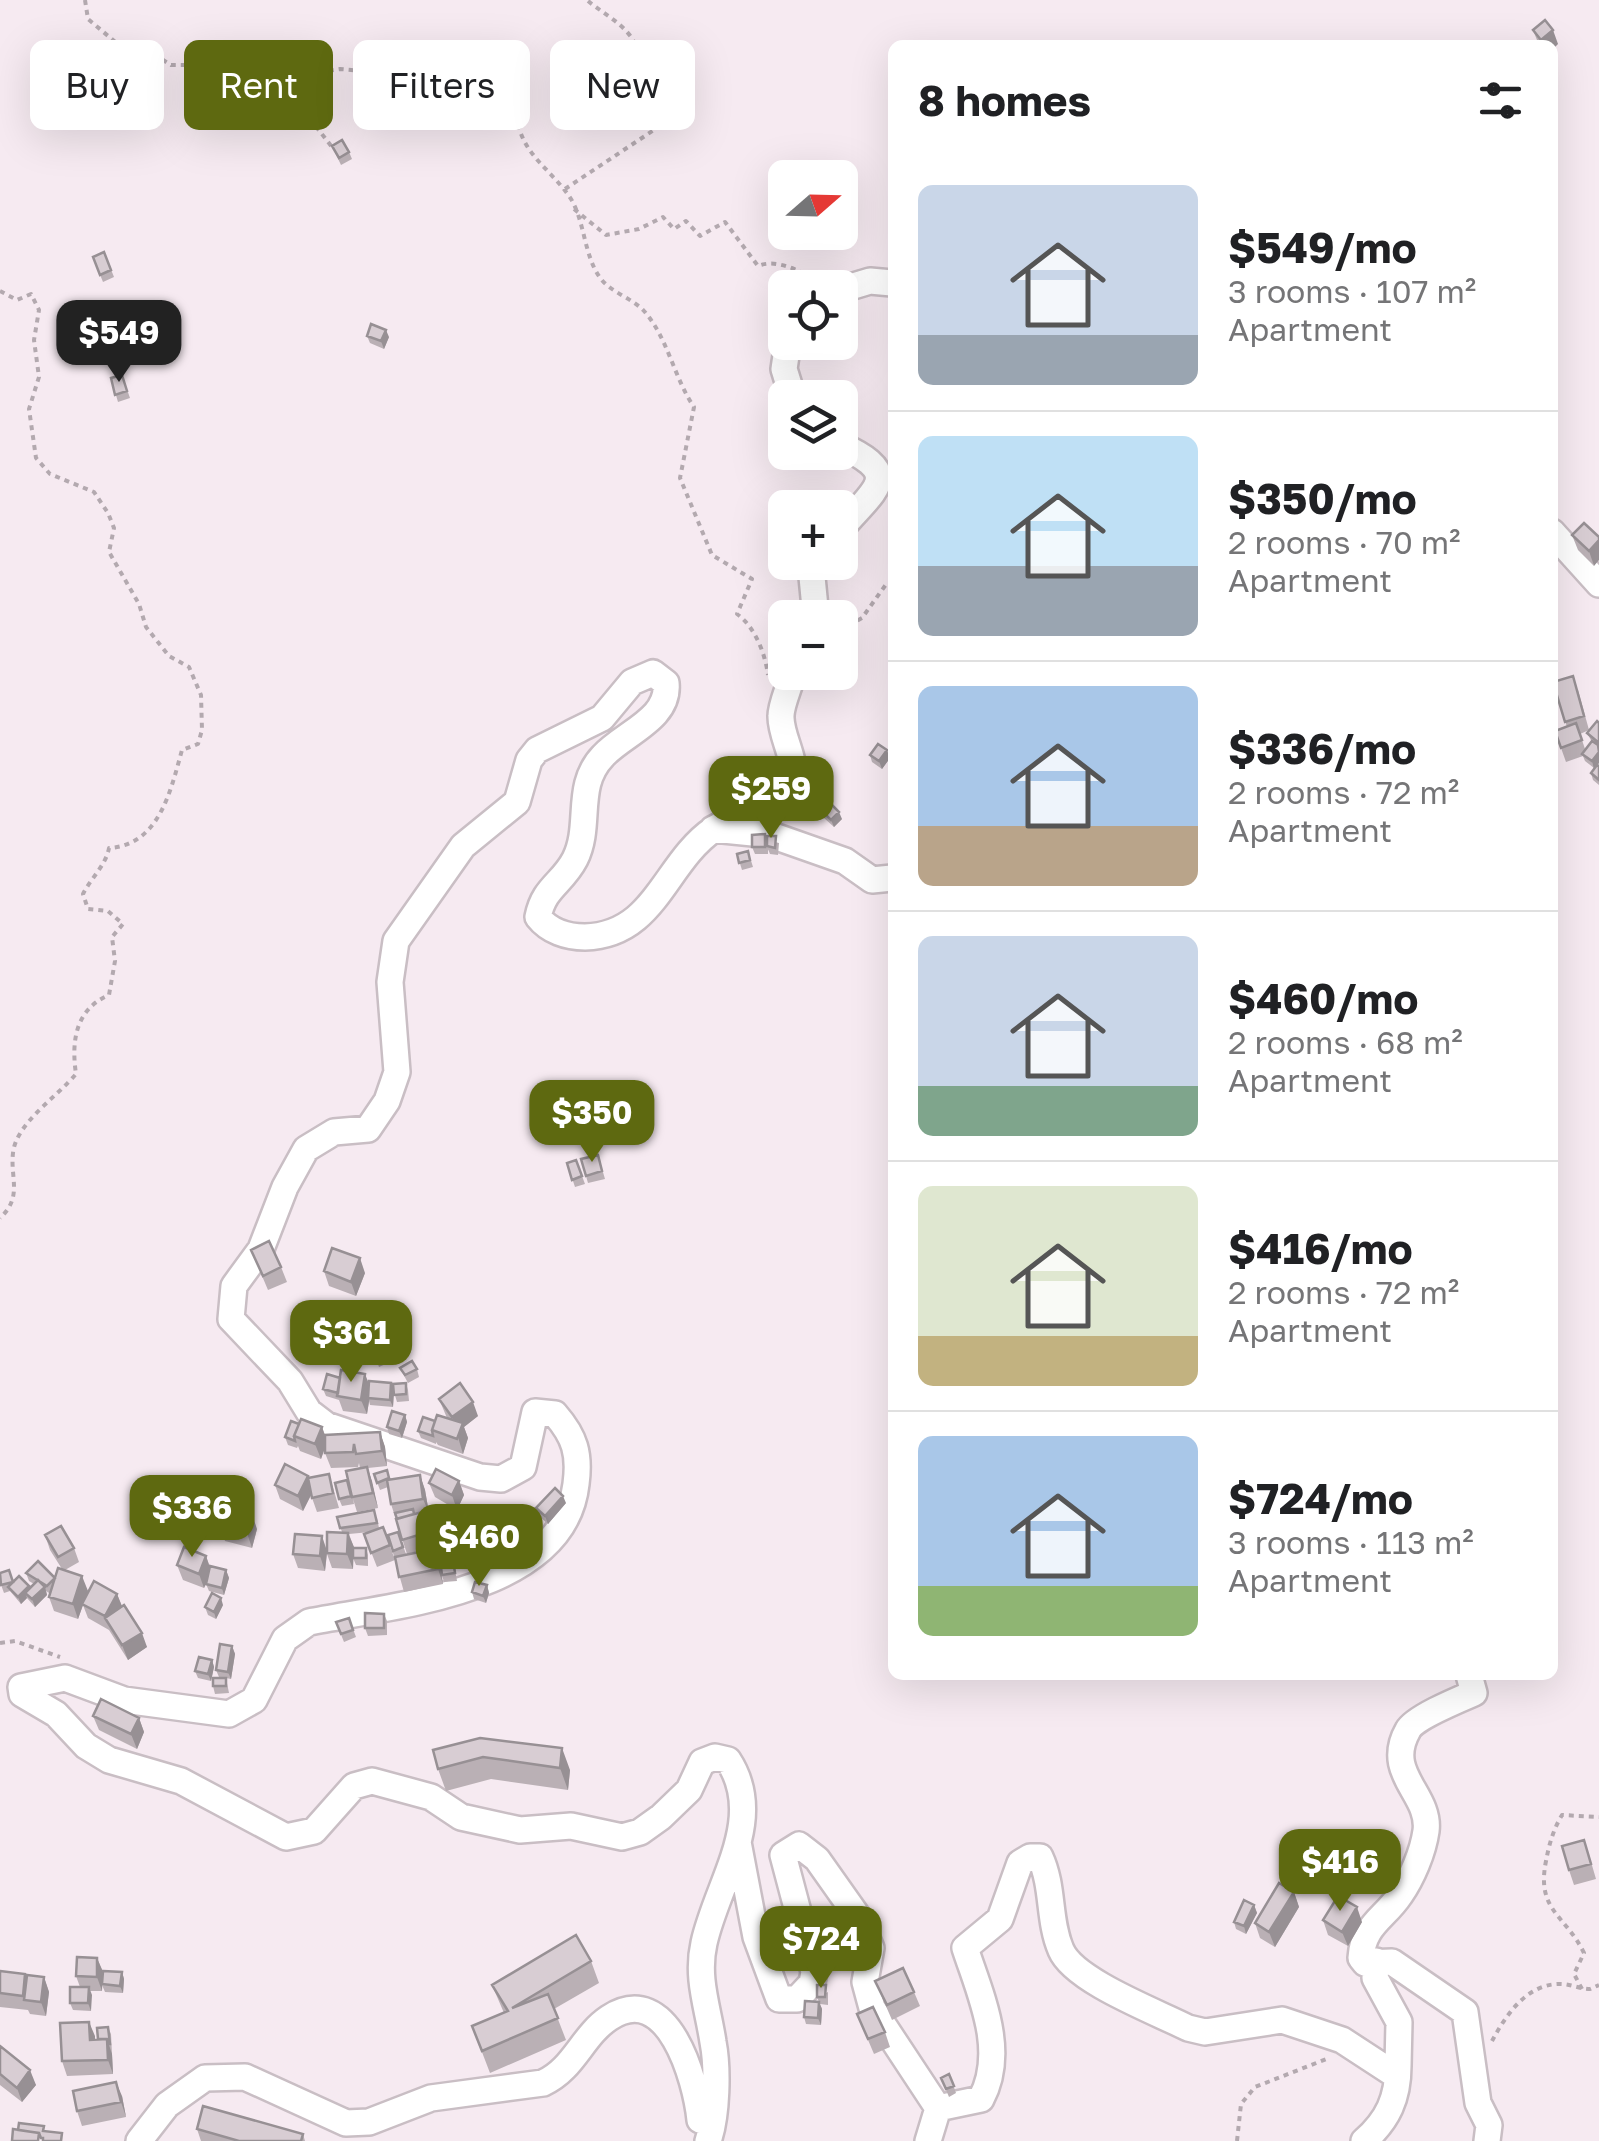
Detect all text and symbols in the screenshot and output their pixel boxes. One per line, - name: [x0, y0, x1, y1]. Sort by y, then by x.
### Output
- chip: Buy: [30, 40, 164, 130]
- chip: Rent: [184, 40, 333, 130]
- chip: Filters: [353, 40, 530, 130]
- chip: New: [550, 40, 695, 130]
- icon: filters: [1473, 73, 1528, 128]
- text: 8 homes: [918, 75, 1091, 125]
- north arrow: [768, 160, 858, 250]
- map controls: [768, 160, 858, 690]
- text: $549/mo: [1228, 222, 1417, 272]
- icon: home: [998, 225, 1118, 345]
- button: locate: [768, 270, 858, 360]
- text: 3 rooms · 107 m²: [1228, 272, 1476, 310]
- pin: $549: [60, 300, 178, 385]
- text: Apartment: [1228, 310, 1392, 348]
- text: $549: [78, 313, 160, 351]
- button: layers: [768, 380, 858, 470]
- text: $350/mo: [1228, 473, 1417, 523]
- icon: home: [998, 476, 1118, 596]
- button: +: [768, 490, 858, 580]
- text: 2 rooms · 70 m²: [1228, 523, 1461, 561]
- text: Apartment: [1228, 561, 1392, 599]
- button: −: [768, 600, 858, 690]
- text: $336/mo: [1228, 723, 1416, 773]
- icon: home: [998, 726, 1118, 846]
- pin: $259: [712, 756, 830, 841]
- text: $259: [731, 769, 811, 807]
- text: 2 rooms · 72 m²: [1228, 773, 1459, 811]
- text: Apartment: [1228, 811, 1392, 849]
- text: $460/mo: [1228, 973, 1418, 1023]
- icon: home: [998, 976, 1118, 1096]
- text: 2 rooms · 68 m²: [1228, 1023, 1463, 1061]
- text: Apartment: [1228, 1061, 1392, 1099]
- pin: $350: [533, 1080, 651, 1165]
- text: $350: [551, 1093, 633, 1131]
- text: $416/mo: [1228, 1223, 1413, 1273]
- icon: home: [998, 1226, 1118, 1346]
- text: 2 rooms · 72 m²: [1228, 1273, 1459, 1311]
- pin: $361: [292, 1300, 410, 1385]
- text: Apartment: [1228, 1311, 1392, 1349]
- text: $361: [312, 1313, 390, 1351]
- text: $724/mo: [1228, 1473, 1413, 1523]
- pin: $336: [133, 1475, 251, 1560]
- icon: home: [998, 1476, 1118, 1596]
- text: $336: [152, 1488, 232, 1526]
- pin: $460: [420, 1504, 538, 1589]
- text: $460: [438, 1517, 520, 1555]
- text: 3 rooms · 113 m²: [1228, 1523, 1474, 1561]
- text: Apartment: [1228, 1561, 1392, 1599]
- pin: $416: [1281, 1829, 1399, 1914]
- text: $416: [1301, 1842, 1379, 1880]
- pin: $724: [762, 1906, 880, 1991]
- text: $724: [782, 1919, 860, 1957]

